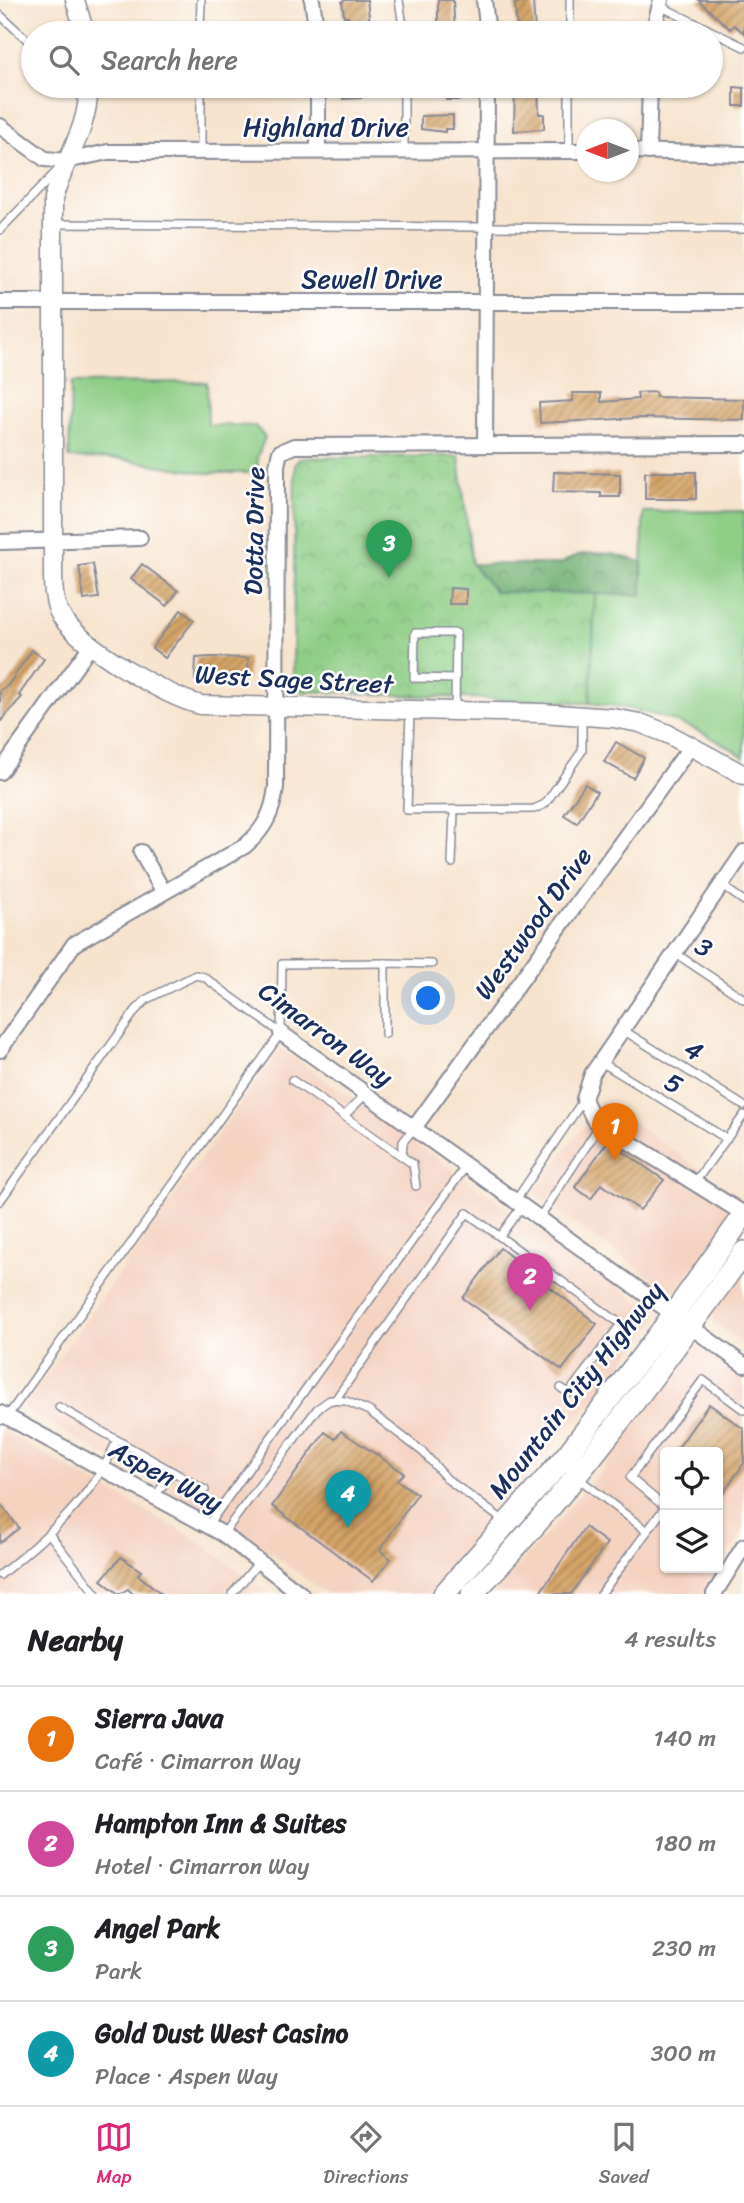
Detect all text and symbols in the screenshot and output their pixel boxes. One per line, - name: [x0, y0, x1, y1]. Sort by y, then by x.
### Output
- search box: [21, 21, 723, 98]
- text: Search here: [101, 37, 238, 83]
- icon: search: [45, 41, 83, 79]
- street label: Highland Drive: [243, 104, 409, 150]
- north arrow: [576, 119, 639, 182]
- street label: Sewell Drive: [301, 256, 443, 302]
- street label: Dotta Drive: [230, 466, 278, 596]
- pin: 3: [366, 520, 412, 578]
- street label: West Sage Street: [194, 651, 396, 707]
- street label: Westwood Drive: [461, 837, 605, 1009]
- street label: 3: [685, 924, 723, 970]
- street label: Cimarron Way: [249, 969, 404, 1099]
- your location: [411, 981, 445, 1015]
- street label: 4: [675, 1026, 713, 1074]
- street label: 5: [655, 1059, 693, 1107]
- pin: 1: [592, 1103, 638, 1161]
- pin: 2: [507, 1253, 553, 1311]
- street label: Mountain City Highway: [476, 1270, 677, 1509]
- street label: Aspen Way: [100, 1426, 232, 1526]
- map controls: [660, 1447, 723, 1573]
- button: locate: [660, 1447, 723, 1510]
- pin: 4: [325, 1470, 371, 1528]
- button: layers: [660, 1510, 723, 1573]
- text: Nearby: [28, 1613, 123, 1667]
- text: 4 results: [624, 1619, 716, 1660]
- text: Sierra Java: [95, 1695, 223, 1741]
- text: 1: [46, 1718, 56, 1759]
- text: 140 m: [654, 1718, 716, 1759]
- text: Café · Cimarron Way: [95, 1741, 301, 1782]
- text: Hampton Inn & Suites: [95, 1800, 346, 1846]
- text: 2: [44, 1823, 58, 1864]
- text: 180 m: [654, 1823, 716, 1864]
- text: Hotel · Cimarron Way: [95, 1846, 309, 1887]
- text: Angel Park: [95, 1905, 220, 1951]
- text: 3: [45, 1928, 57, 1969]
- text: 230 m: [652, 1928, 716, 1969]
- text: Park: [95, 1951, 142, 1992]
- text: Gold Dust West Casino: [95, 2010, 348, 2056]
- text: 4: [44, 2033, 58, 2074]
- text: 300 m: [651, 2033, 716, 2074]
- text: Place · Aspen Way: [95, 2056, 278, 2097]
- tab: Map: [95, 2118, 133, 2193]
- tab: Directions: [323, 2118, 409, 2193]
- tab: Saved: [599, 2118, 649, 2193]

